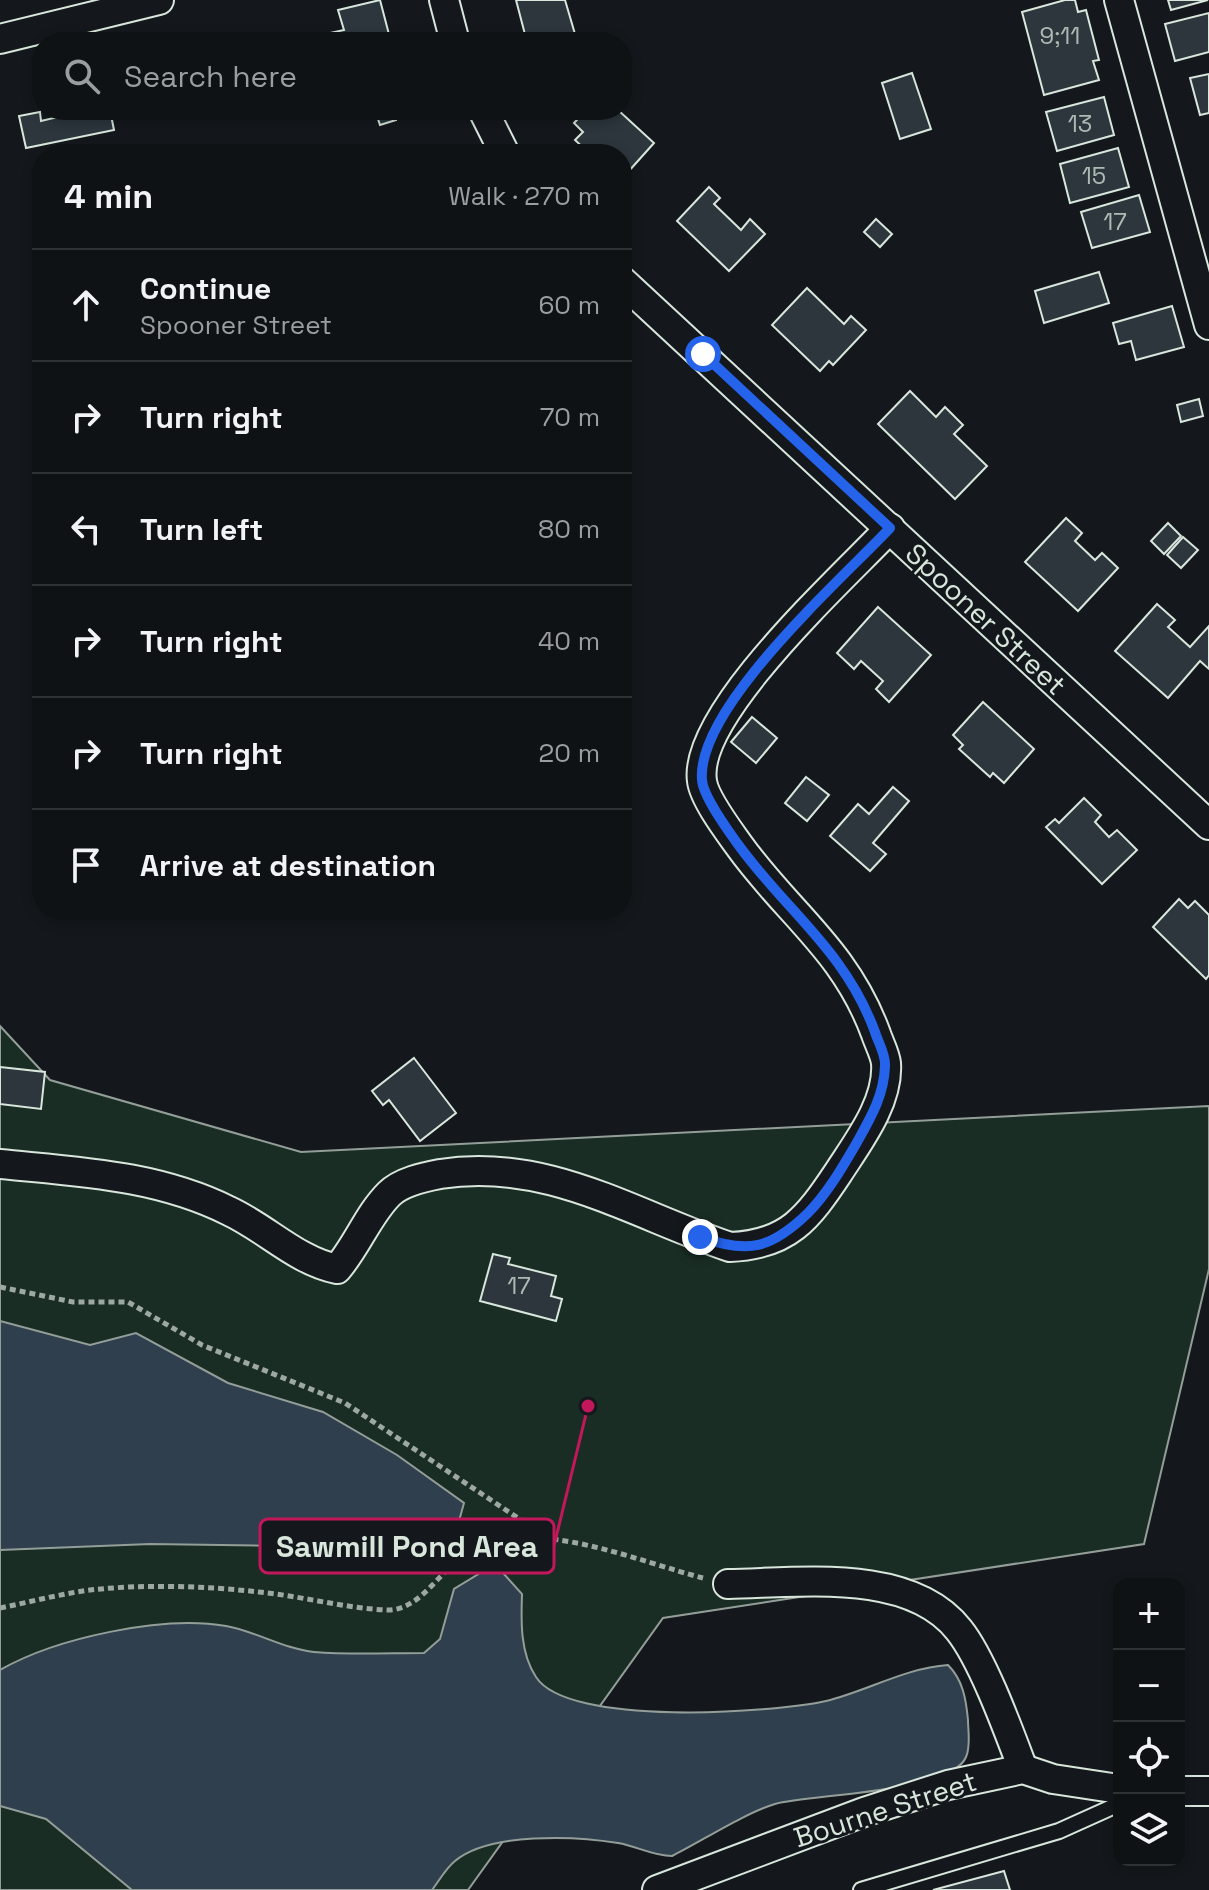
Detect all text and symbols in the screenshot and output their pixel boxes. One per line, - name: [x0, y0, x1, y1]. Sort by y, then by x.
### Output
- house number: 9;11: [1040, 20, 1080, 51]
- search box: [32, 32, 632, 120]
- icon: search: [60, 54, 104, 98]
- text: Search here: [124, 57, 297, 96]
- house number: 13: [1068, 108, 1092, 139]
- house number: 15: [1082, 160, 1106, 191]
- text: 4 min: [64, 175, 153, 218]
- text: Walk · 270 m: [448, 179, 600, 213]
- house number: 17: [1103, 206, 1127, 237]
- text: Continue: [140, 269, 271, 308]
- icon: ahead: [64, 283, 108, 327]
- text: 60 m: [538, 288, 600, 322]
- text: Spooner Street: [140, 308, 332, 342]
- route start: [685, 336, 721, 372]
- icon: right: [64, 395, 108, 439]
- text: Turn right: [140, 398, 283, 437]
- text: 70 m: [540, 400, 600, 434]
- icon: left: [64, 507, 108, 551]
- text: Turn left: [140, 510, 263, 549]
- text: 80 m: [538, 512, 600, 546]
- street label: Spooner Street: [898, 535, 1074, 703]
- icon: right: [64, 619, 108, 663]
- text: Turn right: [140, 622, 283, 661]
- text: 40 m: [538, 624, 600, 658]
- icon: right: [64, 731, 108, 775]
- text: Turn right: [140, 734, 283, 773]
- text: 20 m: [539, 736, 600, 770]
- icon: arrive: [64, 843, 108, 887]
- text: Arrive at destination: [140, 846, 436, 885]
- route end: [682, 1219, 718, 1255]
- house number: 17: [507, 1270, 531, 1301]
- callout: Sawmill Pond Area: [260, 1519, 554, 1573]
- text: Sawmill Pond Area: [276, 1527, 538, 1566]
- map controls: [1113, 1578, 1185, 1866]
- button: +: [1113, 1578, 1185, 1650]
- button: −: [1113, 1650, 1185, 1722]
- button: locate: [1113, 1722, 1185, 1794]
- street label: Bourne Street: [789, 1763, 981, 1855]
- button: layers: [1113, 1794, 1185, 1866]

